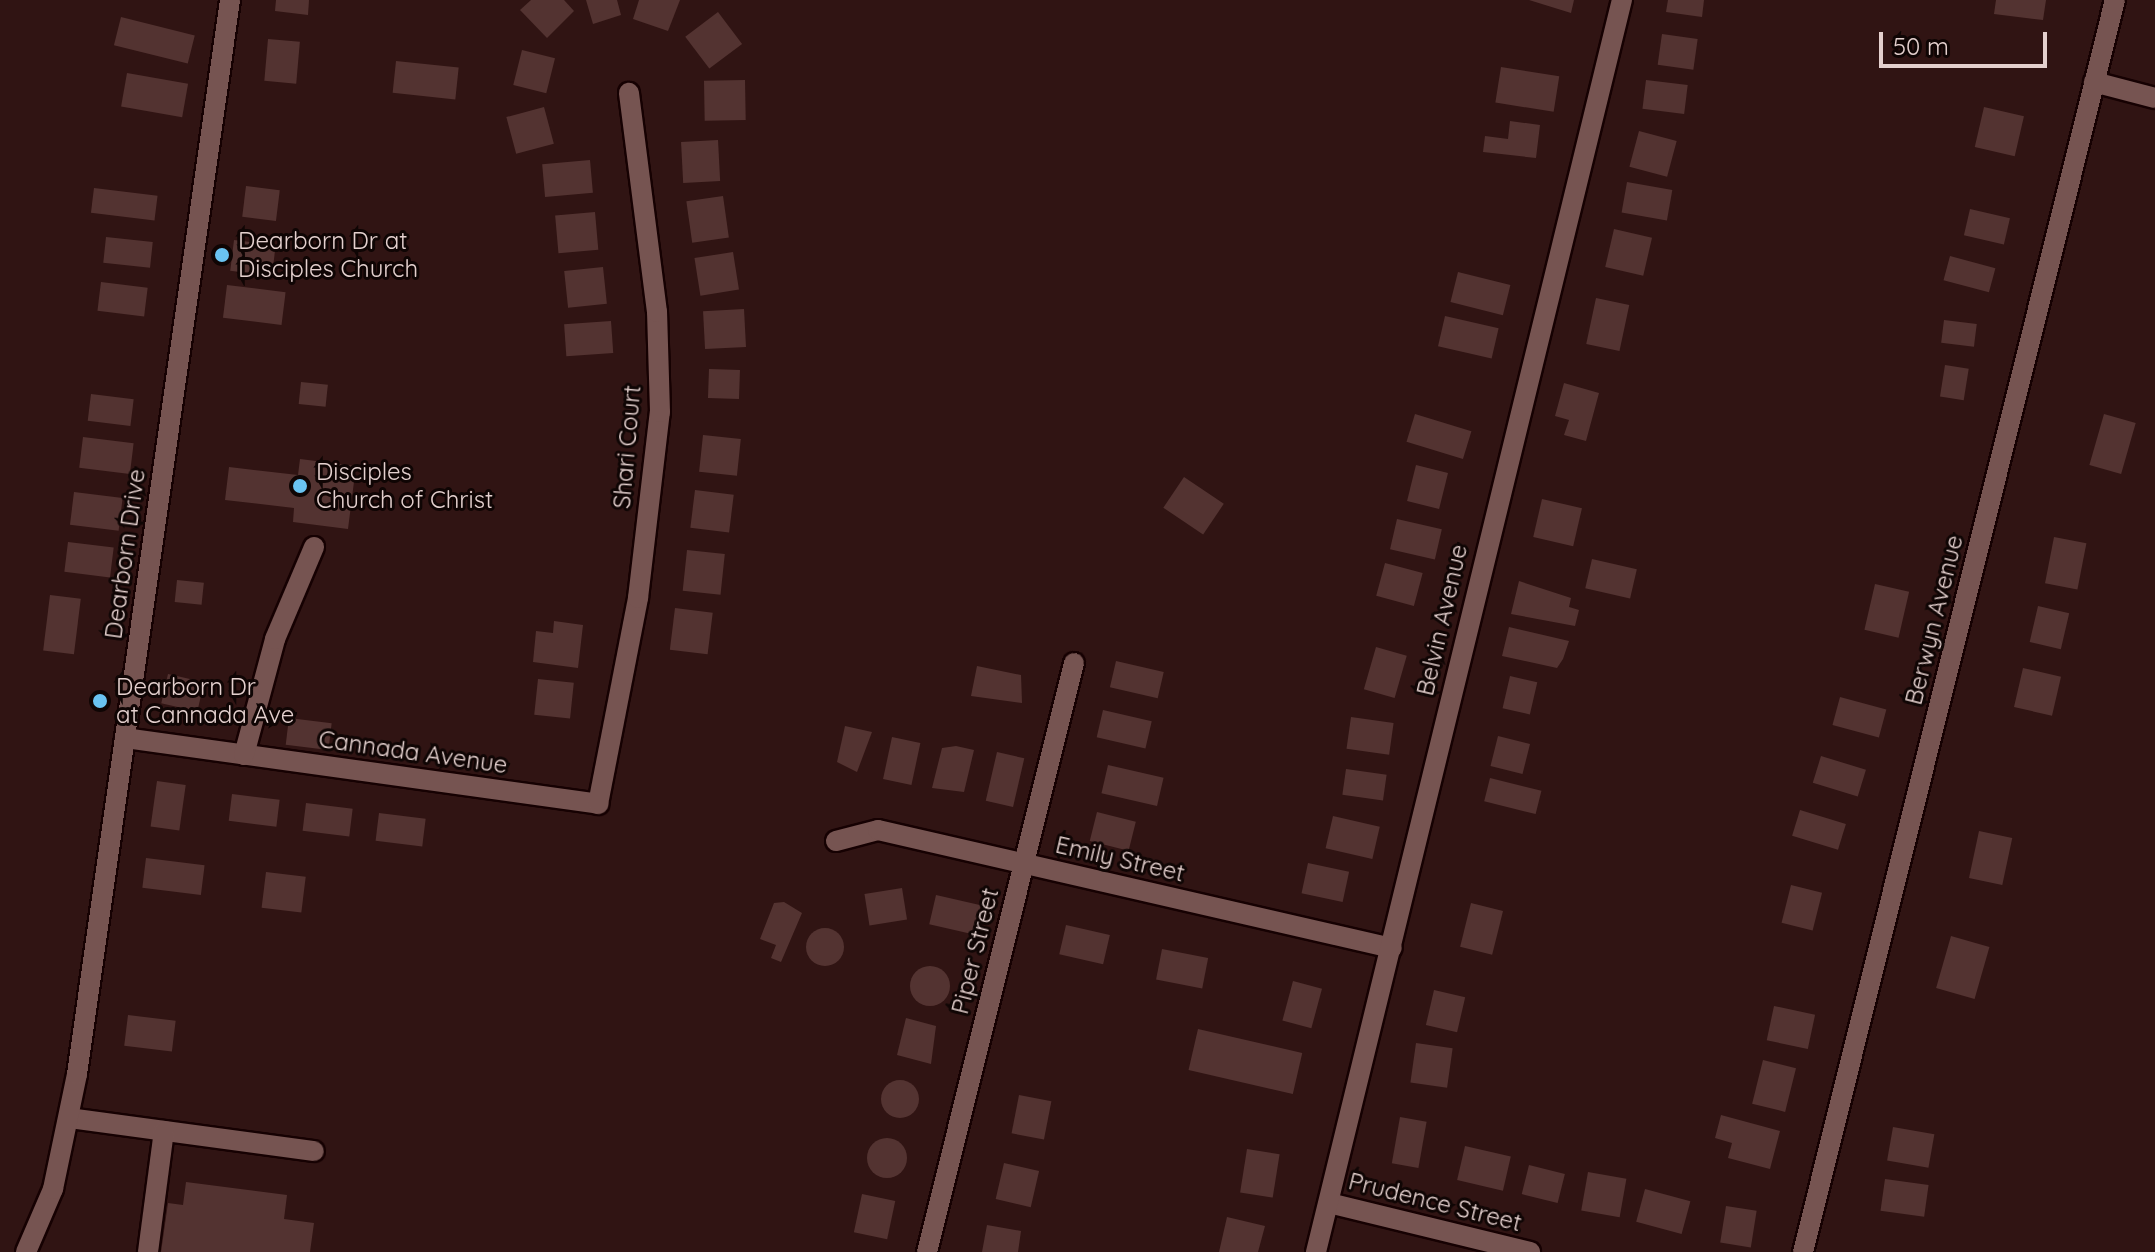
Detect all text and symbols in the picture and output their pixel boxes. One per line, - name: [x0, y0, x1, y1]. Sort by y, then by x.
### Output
- scale bar: [1883, 16, 2051, 66]
- text: 50 m: [1893, 31, 1949, 61]
- place label: Dearborn Dr at Disciples Church: [238, 227, 418, 283]
- marker: Dearborn Dr at Disciples Church: [213, 246, 231, 264]
- street label: Shari Court: [607, 384, 647, 510]
- place label: Disciples Church of Christ: [316, 458, 493, 514]
- street label: Dearborn Drive: [99, 467, 151, 641]
- marker: Disciples Church of Christ: [291, 477, 309, 495]
- street label: Berwyn Avenue: [1899, 532, 1969, 708]
- street label: Belvin Avenue: [1411, 542, 1473, 698]
- place label: Dearborn Dr at Cannada Ave: [116, 673, 294, 729]
- marker: Dearborn Dr at Cannada Ave: [91, 692, 109, 710]
- street label: Cannada Avenue: [317, 725, 509, 779]
- street label: Emily Street: [1053, 830, 1187, 888]
- street label: Piper Street: [945, 885, 1005, 1017]
- street label: Prudence Street: [1345, 1167, 1525, 1237]

